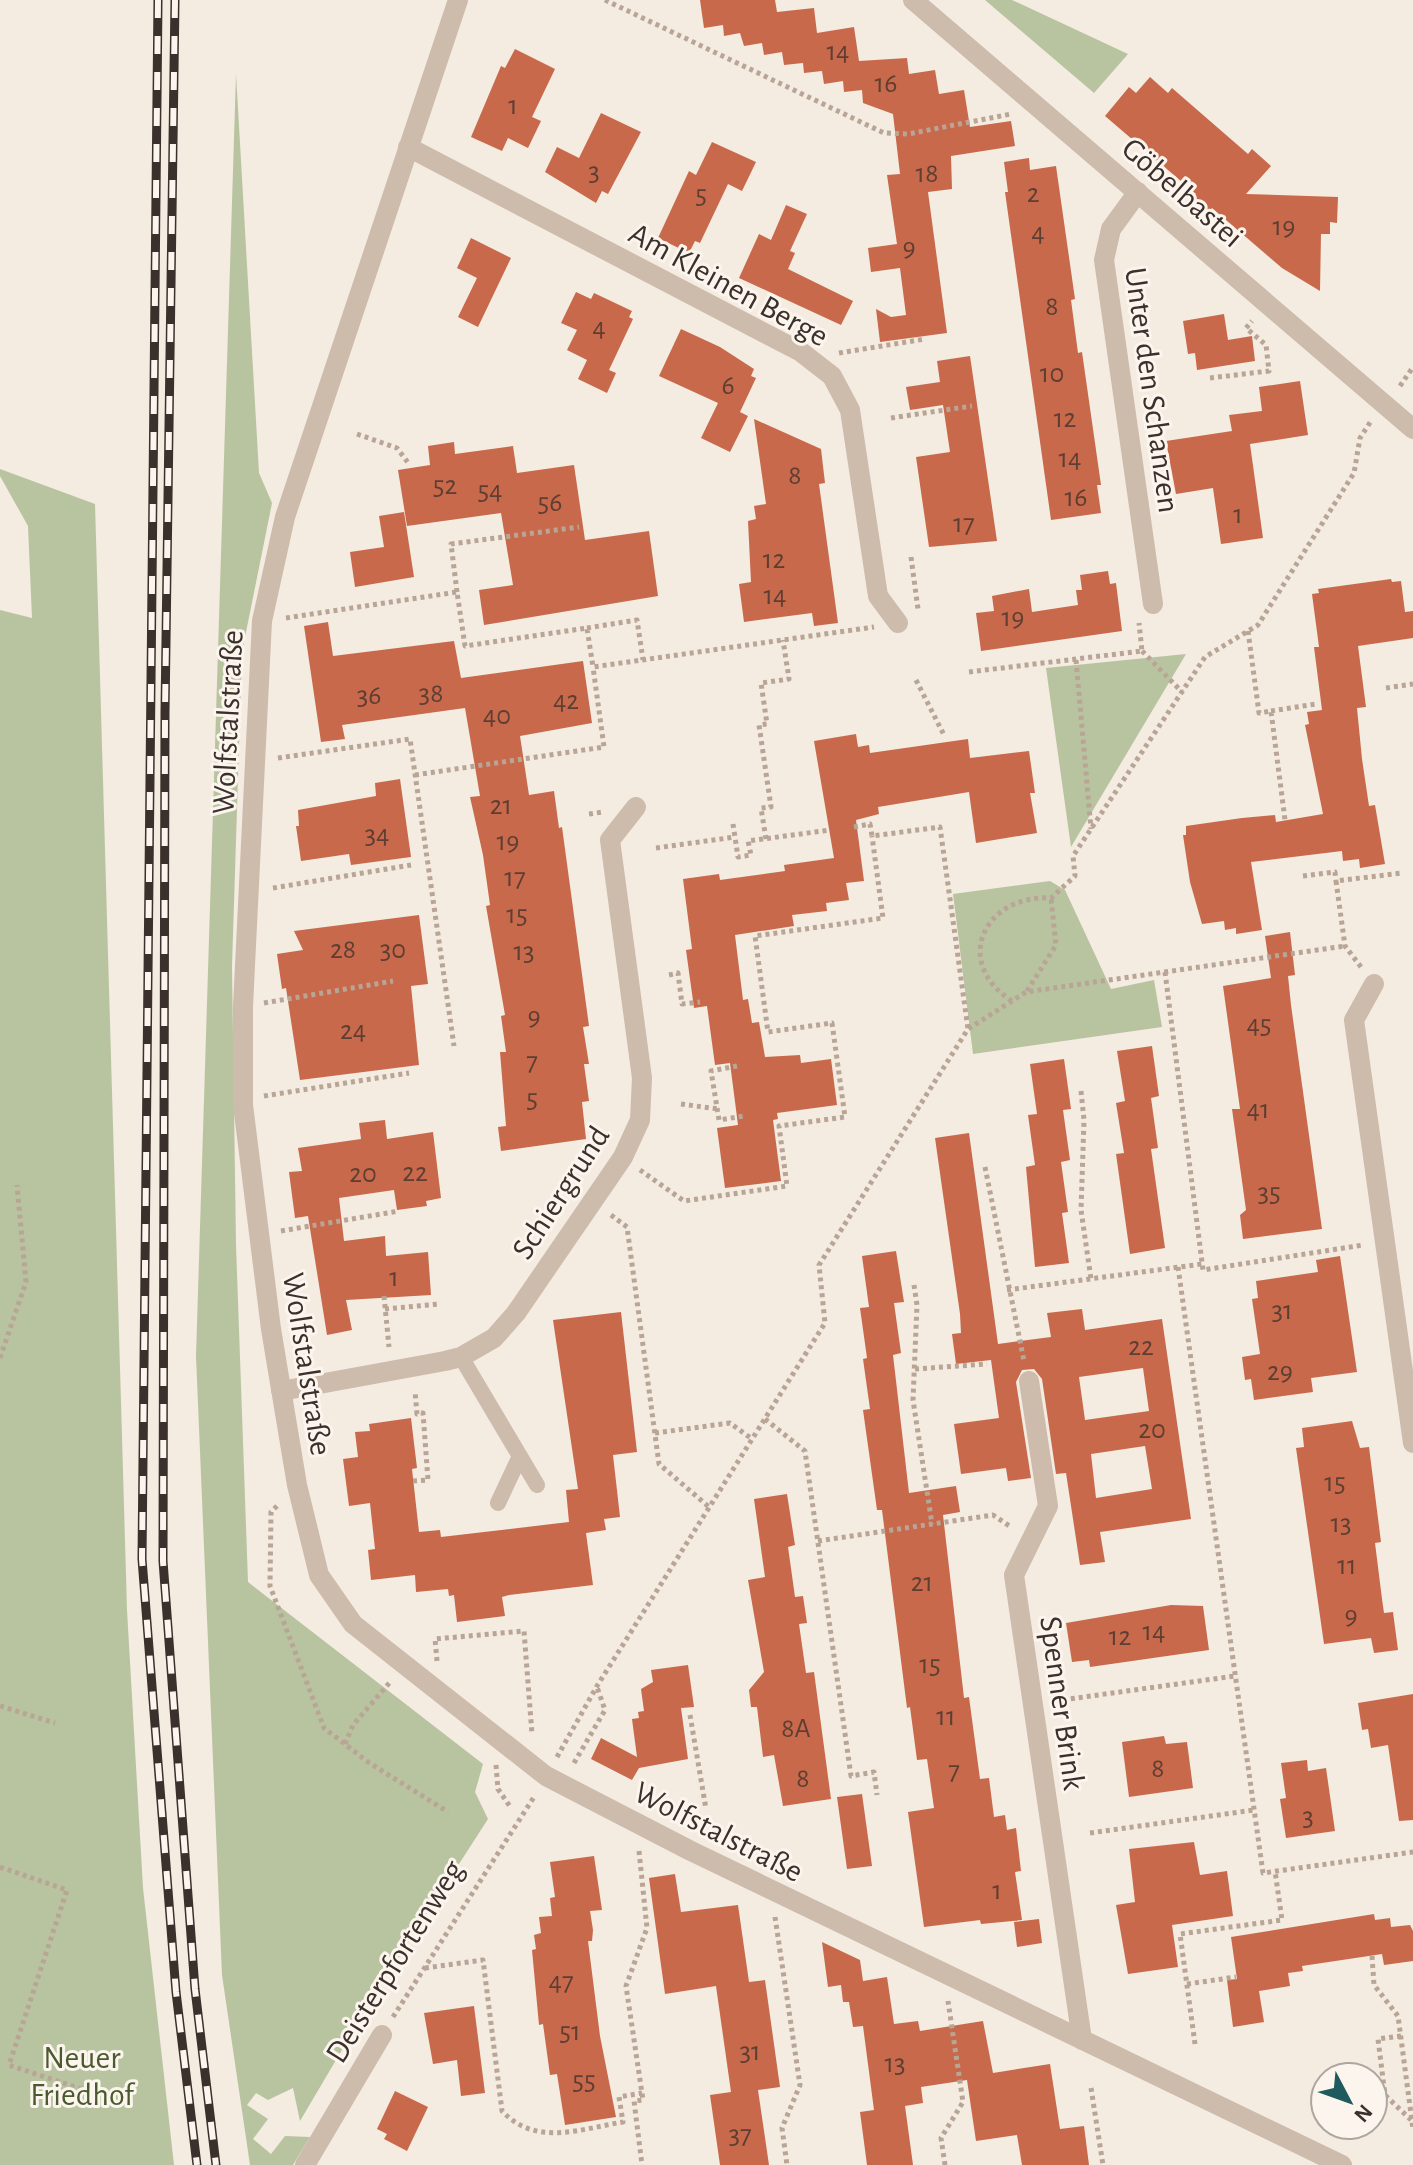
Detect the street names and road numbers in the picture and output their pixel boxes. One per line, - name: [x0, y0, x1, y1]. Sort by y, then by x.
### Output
- street label: Göbelbastei: [1116, 132, 1249, 254]
- street label: Am Kleinen Berge: [624, 217, 833, 353]
- street label: Unter den Schanzen: [1119, 265, 1185, 515]
- street label: Wolfstalstraße: [207, 629, 249, 815]
- street label: Schiergrund: [506, 1120, 615, 1265]
- street label: Wolfstalstraße: [277, 1271, 337, 1458]
- street label: Spenner Brink: [1034, 1614, 1090, 1793]
- street label: Wolfstalstraße: [629, 1776, 808, 1888]
- street label: Deisterpfortenweg: [320, 1854, 470, 2068]

